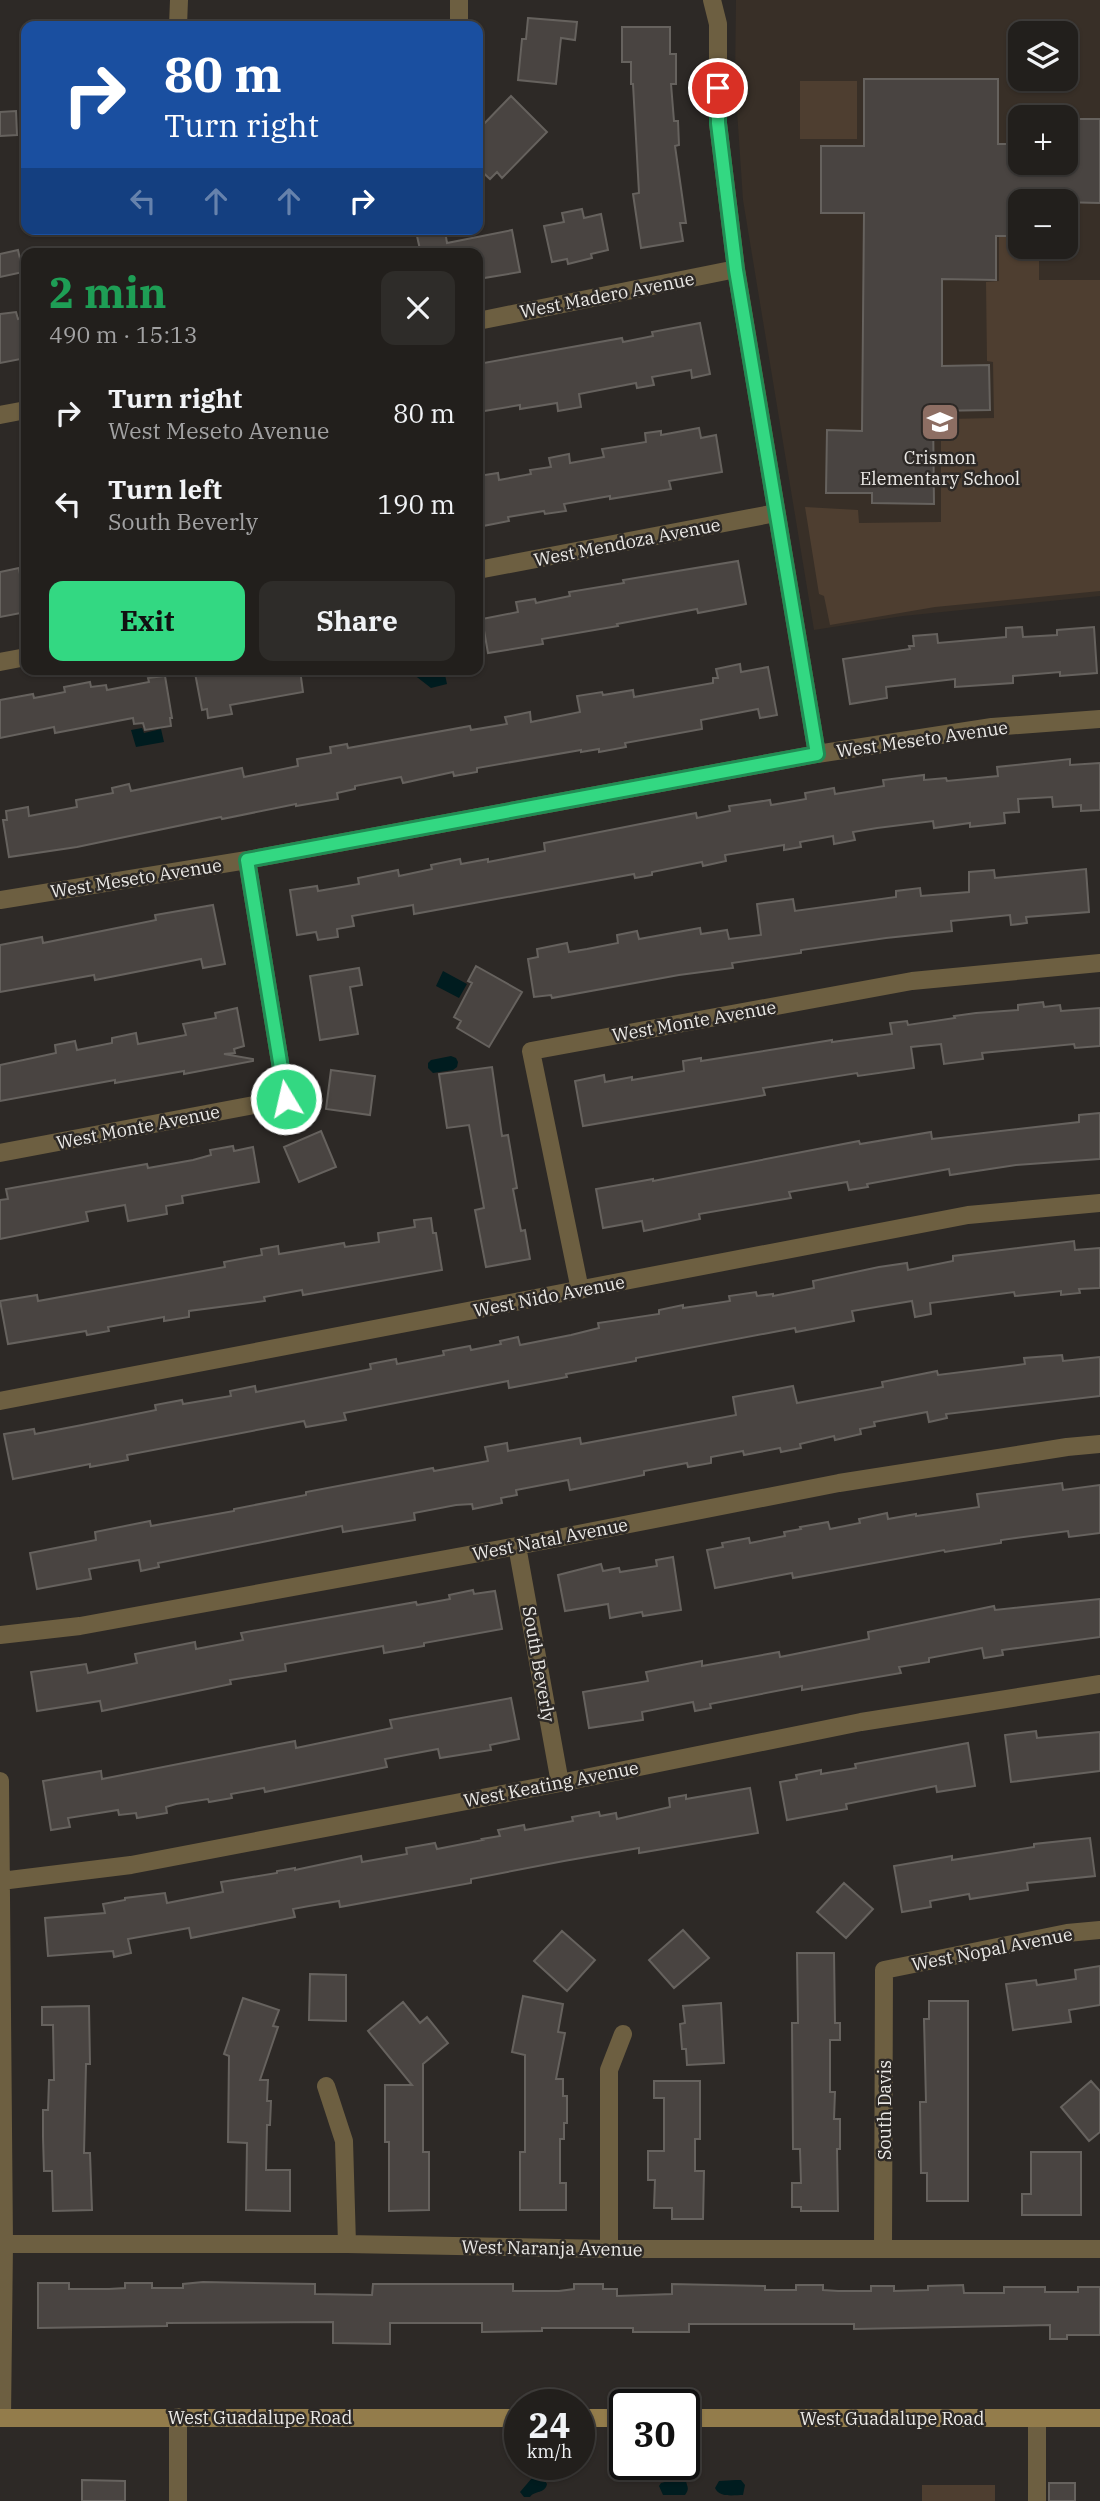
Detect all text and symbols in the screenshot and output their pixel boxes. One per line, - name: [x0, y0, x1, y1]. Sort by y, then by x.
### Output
- map controls: [1008, 21, 1078, 259]
- button: layers: [1008, 21, 1078, 91]
- text: 80 m: [164, 42, 282, 105]
- icon: right: [49, 49, 140, 140]
- pin: [688, 58, 748, 118]
- icon: arrive: [699, 69, 737, 107]
- text: Turn right: [164, 104, 319, 146]
- button: +: [1008, 105, 1078, 175]
- icon: left: [124, 182, 162, 220]
- icon: ahead: [197, 182, 235, 220]
- icon: ahead: [270, 182, 308, 220]
- icon: right: [343, 182, 381, 220]
- button: −: [1008, 189, 1078, 259]
- text: 2 min: [49, 265, 167, 320]
- street label: West Madero Avenue: [518, 267, 696, 323]
- button: close: [381, 271, 455, 345]
- text: 490 m · 15:13: [49, 319, 198, 349]
- text: Turn right: [108, 381, 242, 415]
- icon: right: [49, 394, 87, 432]
- text: 80 m: [393, 396, 455, 430]
- school or university icon: Crismon Elementary School: [919, 401, 961, 443]
- text: West Meseto Avenue: [108, 415, 329, 445]
- place label: Crismon Elementary School: [860, 446, 1020, 490]
- text: Turn left: [108, 472, 222, 506]
- icon: left: [49, 485, 87, 523]
- text: 190 m: [377, 487, 455, 521]
- text: South Beverly: [108, 506, 258, 536]
- street label: West Mendoza Avenue: [532, 513, 722, 571]
- button: Exit: [49, 581, 245, 661]
- button: Share: [259, 581, 455, 661]
- street label: West Meseto Avenue: [835, 716, 1009, 762]
- street label: West Meseto Avenue: [49, 853, 223, 903]
- street label: West Monte Avenue: [610, 995, 778, 1047]
- position arrow: [249, 1062, 323, 1136]
- street label: West Monte Avenue: [54, 1100, 222, 1154]
- street label: West Nido Avenue: [471, 1270, 627, 1322]
- street label: West Natal Avenue: [470, 1513, 630, 1565]
- street label: South Beverly: [517, 1604, 561, 1724]
- street label: West Keating Avenue: [461, 1756, 641, 1812]
- street label: West Nopal Avenue: [910, 1922, 1074, 1976]
- street label: South Davis: [873, 2060, 896, 2160]
- street label: West Naranja Avenue: [461, 2235, 643, 2261]
- speed limit sign: 30: [609, 2389, 700, 2480]
- text: 24: [528, 2402, 571, 2448]
- street label: West Guadalupe Road: [168, 2406, 352, 2429]
- street label: West Guadalupe Road: [800, 2407, 984, 2430]
- text: km/h: [527, 2440, 572, 2463]

